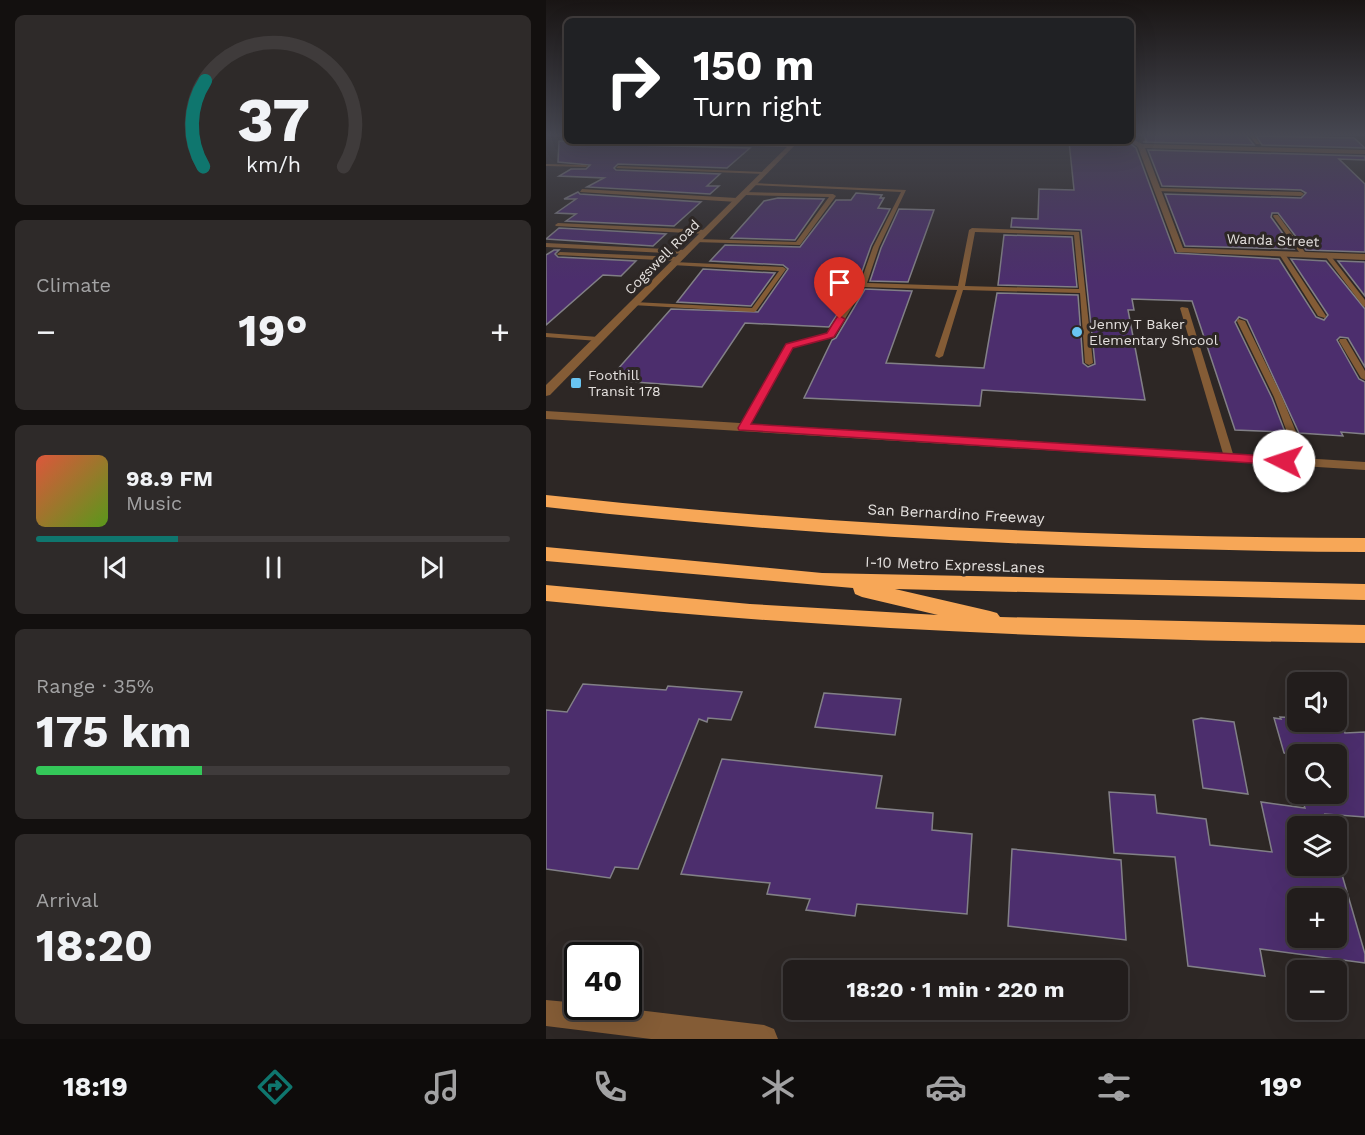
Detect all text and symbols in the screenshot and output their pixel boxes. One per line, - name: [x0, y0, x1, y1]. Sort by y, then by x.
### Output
- text: 150 m: [693, 41, 814, 90]
- icon: right: [594, 42, 672, 120]
- text: 37: [236, 83, 310, 156]
- text: Turn right: [693, 91, 822, 123]
- text: km/h: [245, 152, 301, 177]
- street label: Cogswell Road: [621, 216, 703, 298]
- street label: Wanda Street: [1226, 230, 1320, 250]
- pin: [814, 257, 865, 319]
- icon: arrive: [823, 266, 856, 299]
- text: Climate: [36, 273, 111, 297]
- text: 19°: [238, 304, 308, 357]
- text: −: [36, 312, 56, 351]
- text: +: [490, 312, 510, 351]
- place label: Jenny T Baker Elementary Shcool: [1089, 316, 1219, 348]
- marker: Jenny T Baker Elementary Shcool: [1070, 325, 1084, 339]
- place label: Foothill Transit 178: [588, 367, 661, 399]
- marker: Foothill Transit 178: [569, 376, 583, 390]
- position arrow: [1252, 429, 1316, 493]
- text: 98.9 FM: [126, 466, 213, 491]
- text: Music: [126, 491, 182, 515]
- street label: San Bernardino Freeway: [867, 500, 1045, 528]
- icon: previous: [99, 551, 132, 584]
- icon: pause: [257, 551, 290, 584]
- icon: next: [415, 551, 448, 584]
- street label: I-10 Metro ExpressLanes: [865, 553, 1045, 577]
- map controls: [1287, 672, 1347, 1020]
- button: sound: [1287, 672, 1347, 732]
- text: Range · 35%: [36, 674, 154, 698]
- text: 175 km: [36, 705, 192, 758]
- button: search: [1287, 744, 1347, 804]
- button: layers: [1287, 816, 1347, 876]
- text: Arrival: [36, 888, 98, 912]
- button: +: [1287, 888, 1347, 948]
- text: 18:20: [36, 919, 153, 972]
- speed limit sign: 40: [564, 942, 642, 1020]
- button: −: [1287, 960, 1347, 1020]
- text: 18:20 · 1 min · 220 m: [846, 977, 1065, 1002]
- icon: directions: [254, 1066, 296, 1108]
- icon: music: [421, 1066, 463, 1108]
- icon: phone: [589, 1066, 631, 1108]
- icon: climate: [757, 1066, 799, 1108]
- icon: car: [925, 1066, 967, 1108]
- icon: filters: [1093, 1066, 1135, 1108]
- text: 18:19: [63, 1071, 128, 1103]
- text: 19°: [1260, 1071, 1302, 1103]

